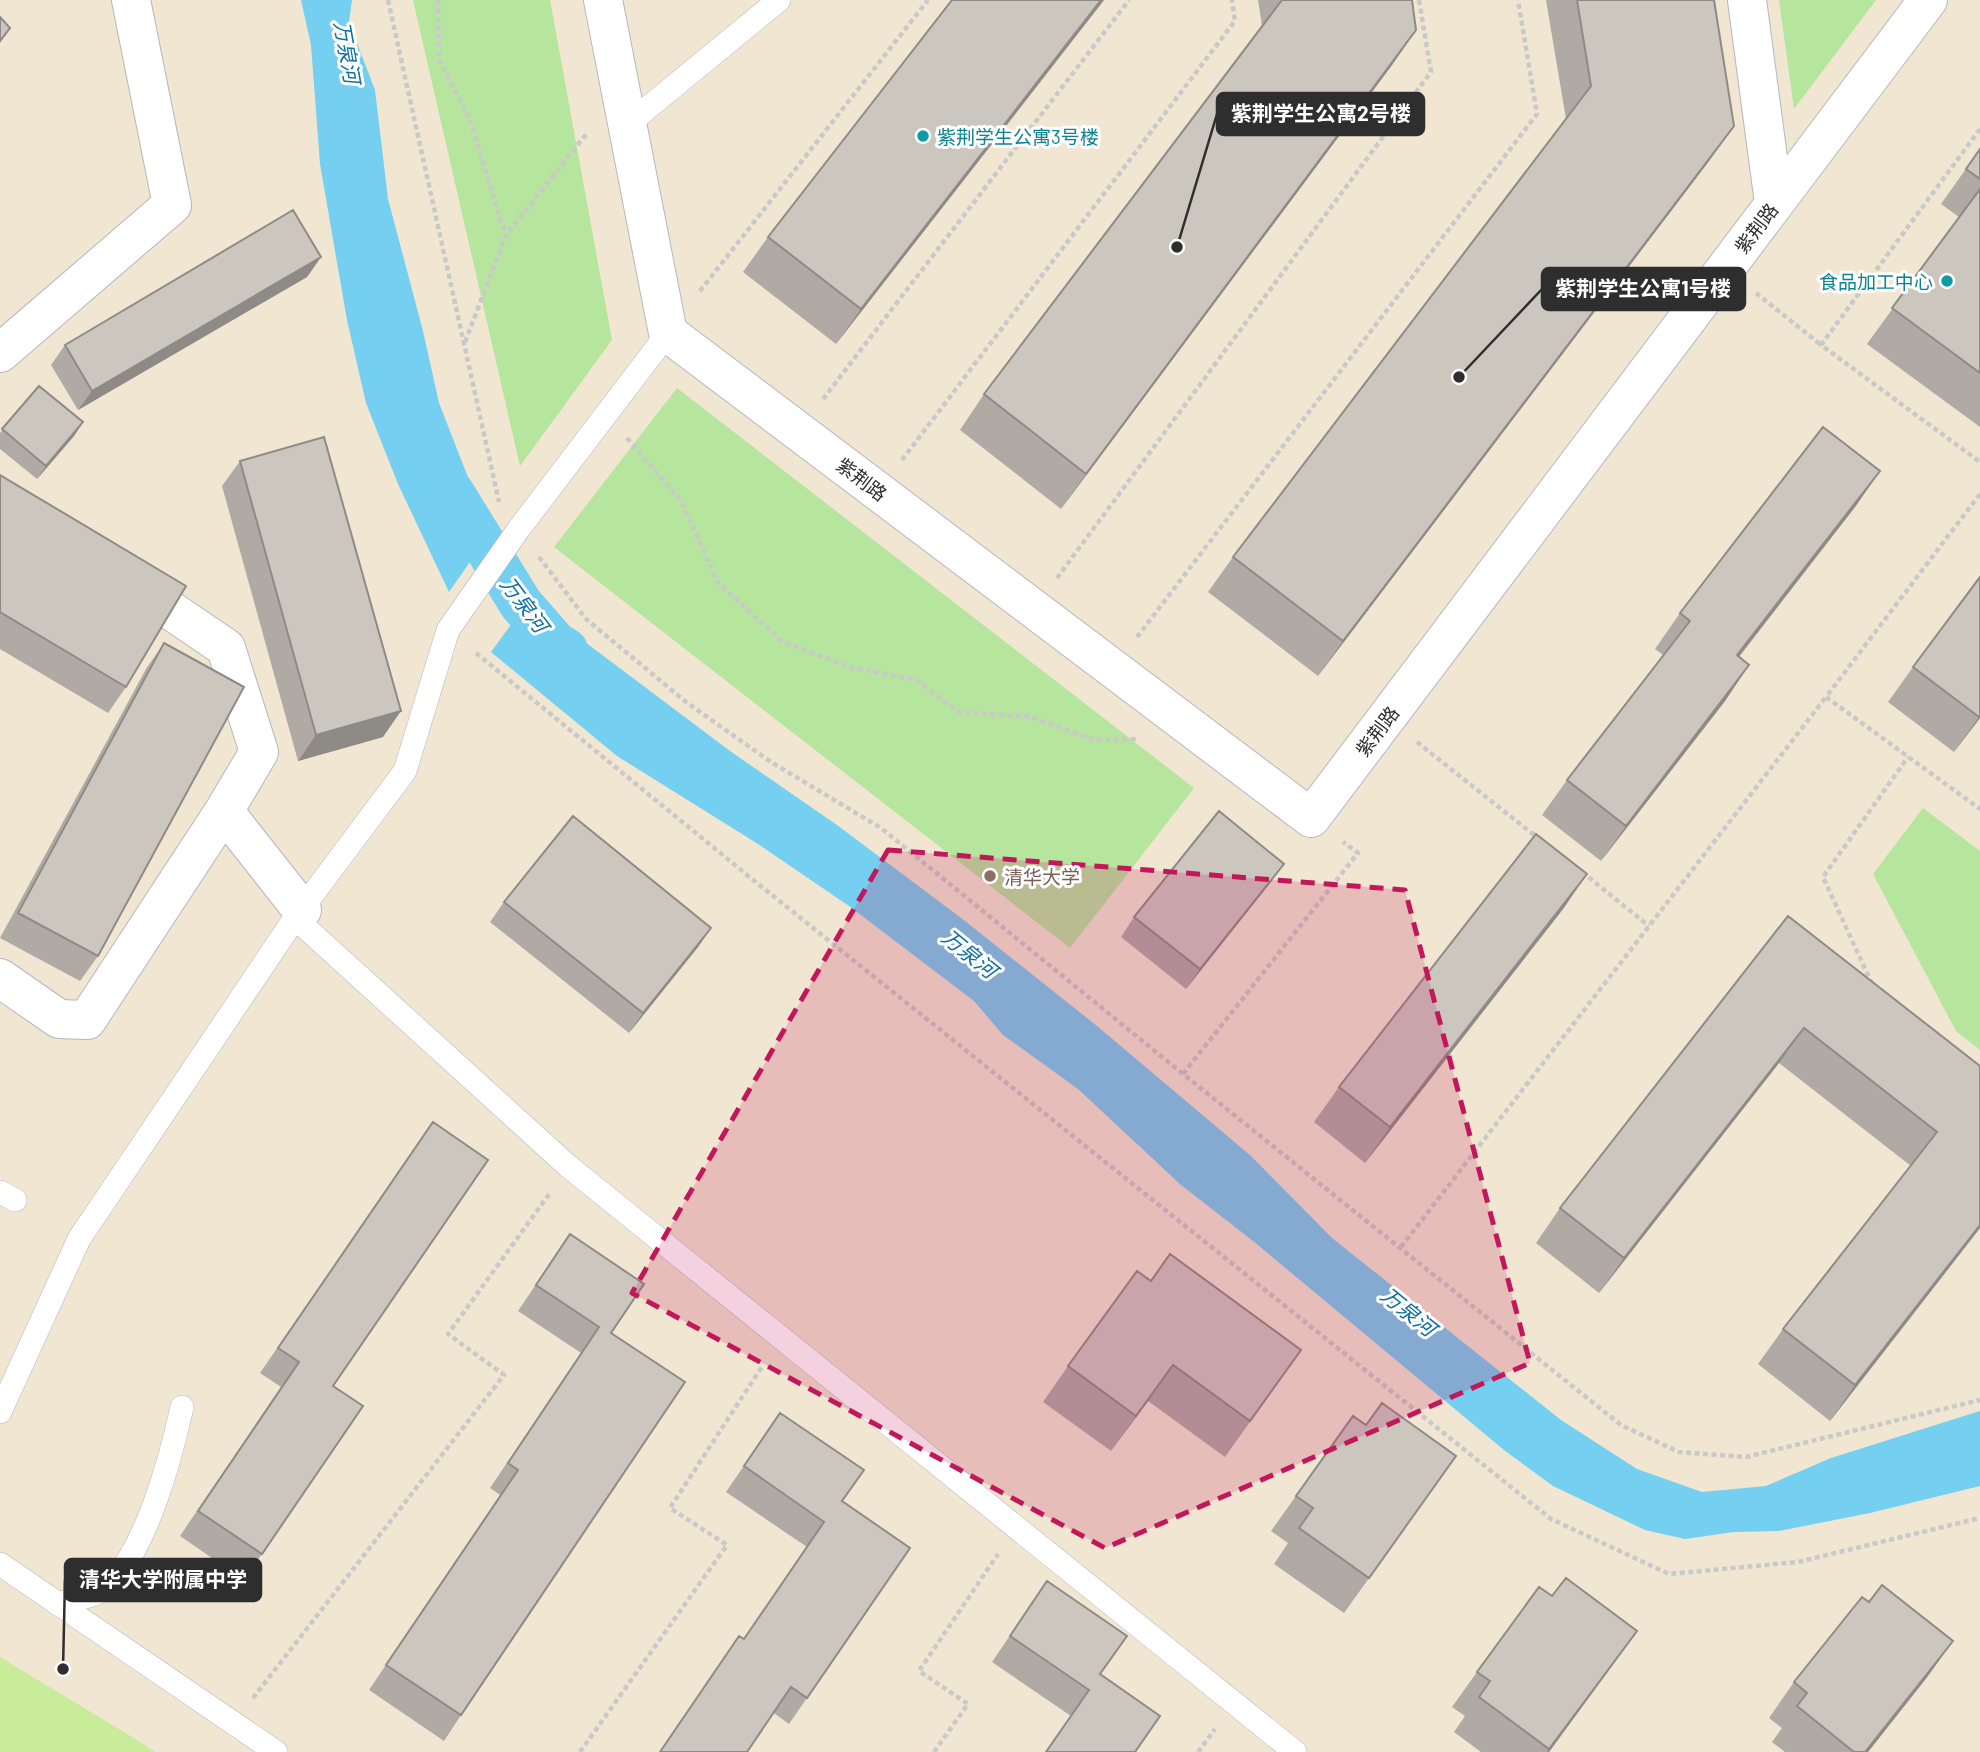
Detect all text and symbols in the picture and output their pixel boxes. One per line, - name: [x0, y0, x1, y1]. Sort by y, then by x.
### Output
- water label: 万泉河: [330, 19, 366, 89]
- callout: 紫荆学生公寓2号楼: [1217, 93, 1424, 135]
- text: 紫荆学生公寓2号楼: [1231, 100, 1411, 125]
- place label: 紫荆学生公寓3号楼: [937, 125, 1099, 148]
- marker: 紫荆学生公寓3号楼: [915, 128, 931, 144]
- street label: 紫荆路: [1730, 198, 1782, 258]
- callout: 紫荆学生公寓1号楼: [1542, 268, 1745, 310]
- place label: 食品加工中心: [1819, 270, 1933, 293]
- marker: 食品加工中心: [1939, 273, 1955, 289]
- text: 紫荆学生公寓1号楼: [1555, 275, 1731, 300]
- street label: 紫荆路: [832, 453, 892, 505]
- water label: 万泉河: [496, 571, 556, 640]
- street label: 紫荆路: [1351, 701, 1403, 761]
- place label: 清华大学: [1004, 865, 1080, 888]
- marker: 清华大学: [982, 868, 998, 884]
- water label: 万泉河: [938, 923, 1005, 985]
- water label: 万泉河: [1377, 1281, 1444, 1343]
- callout: 清华大学附属中学: [65, 1559, 261, 1601]
- text: 清华大学附属中学: [79, 1566, 247, 1591]

